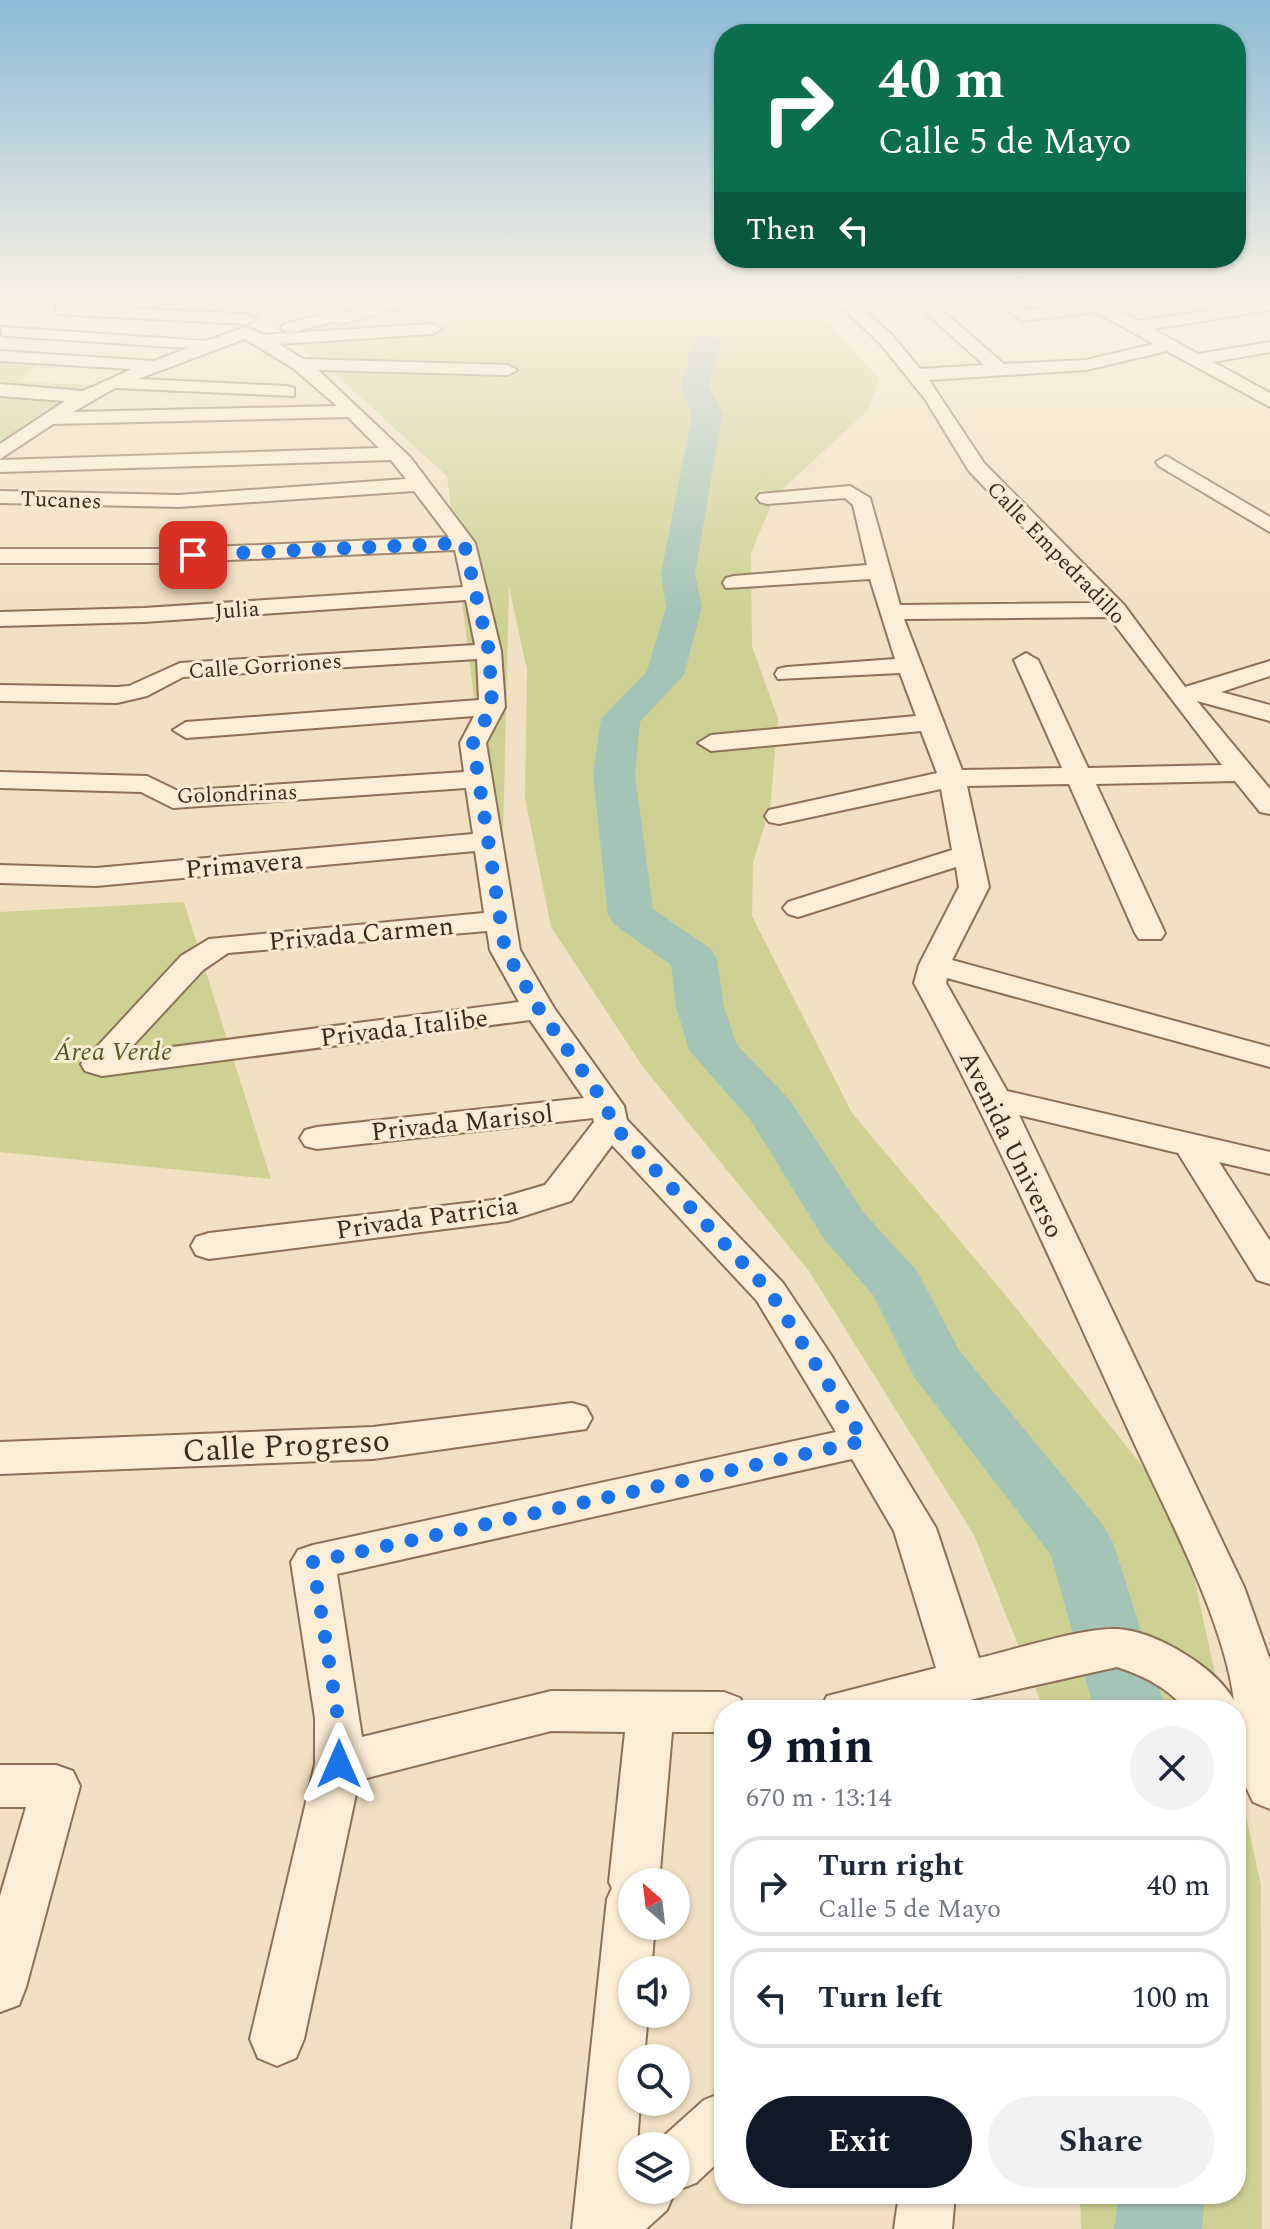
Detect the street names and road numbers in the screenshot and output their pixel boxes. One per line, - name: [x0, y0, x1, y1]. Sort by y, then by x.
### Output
- street label: Calle Empedradillo: [979, 474, 1133, 632]
- street label: Tucanes: [20, 483, 102, 518]
- street label: Julia: [214, 592, 261, 629]
- street label: Calle Gorriones: [187, 645, 343, 688]
- street label: Golondrinas: [176, 776, 298, 813]
- street label: Primavera: [184, 840, 305, 890]
- street label: Privada Carmen: [267, 906, 455, 962]
- street label: Privada Italibe: [318, 998, 490, 1058]
- street label: Avenida Universo: [948, 1044, 1074, 1245]
- street label: Privada Marisol: [369, 1094, 555, 1152]
- street label: Privada Patricia: [333, 1185, 521, 1251]
- street label: Calle Progreso: [181, 1417, 391, 1476]

